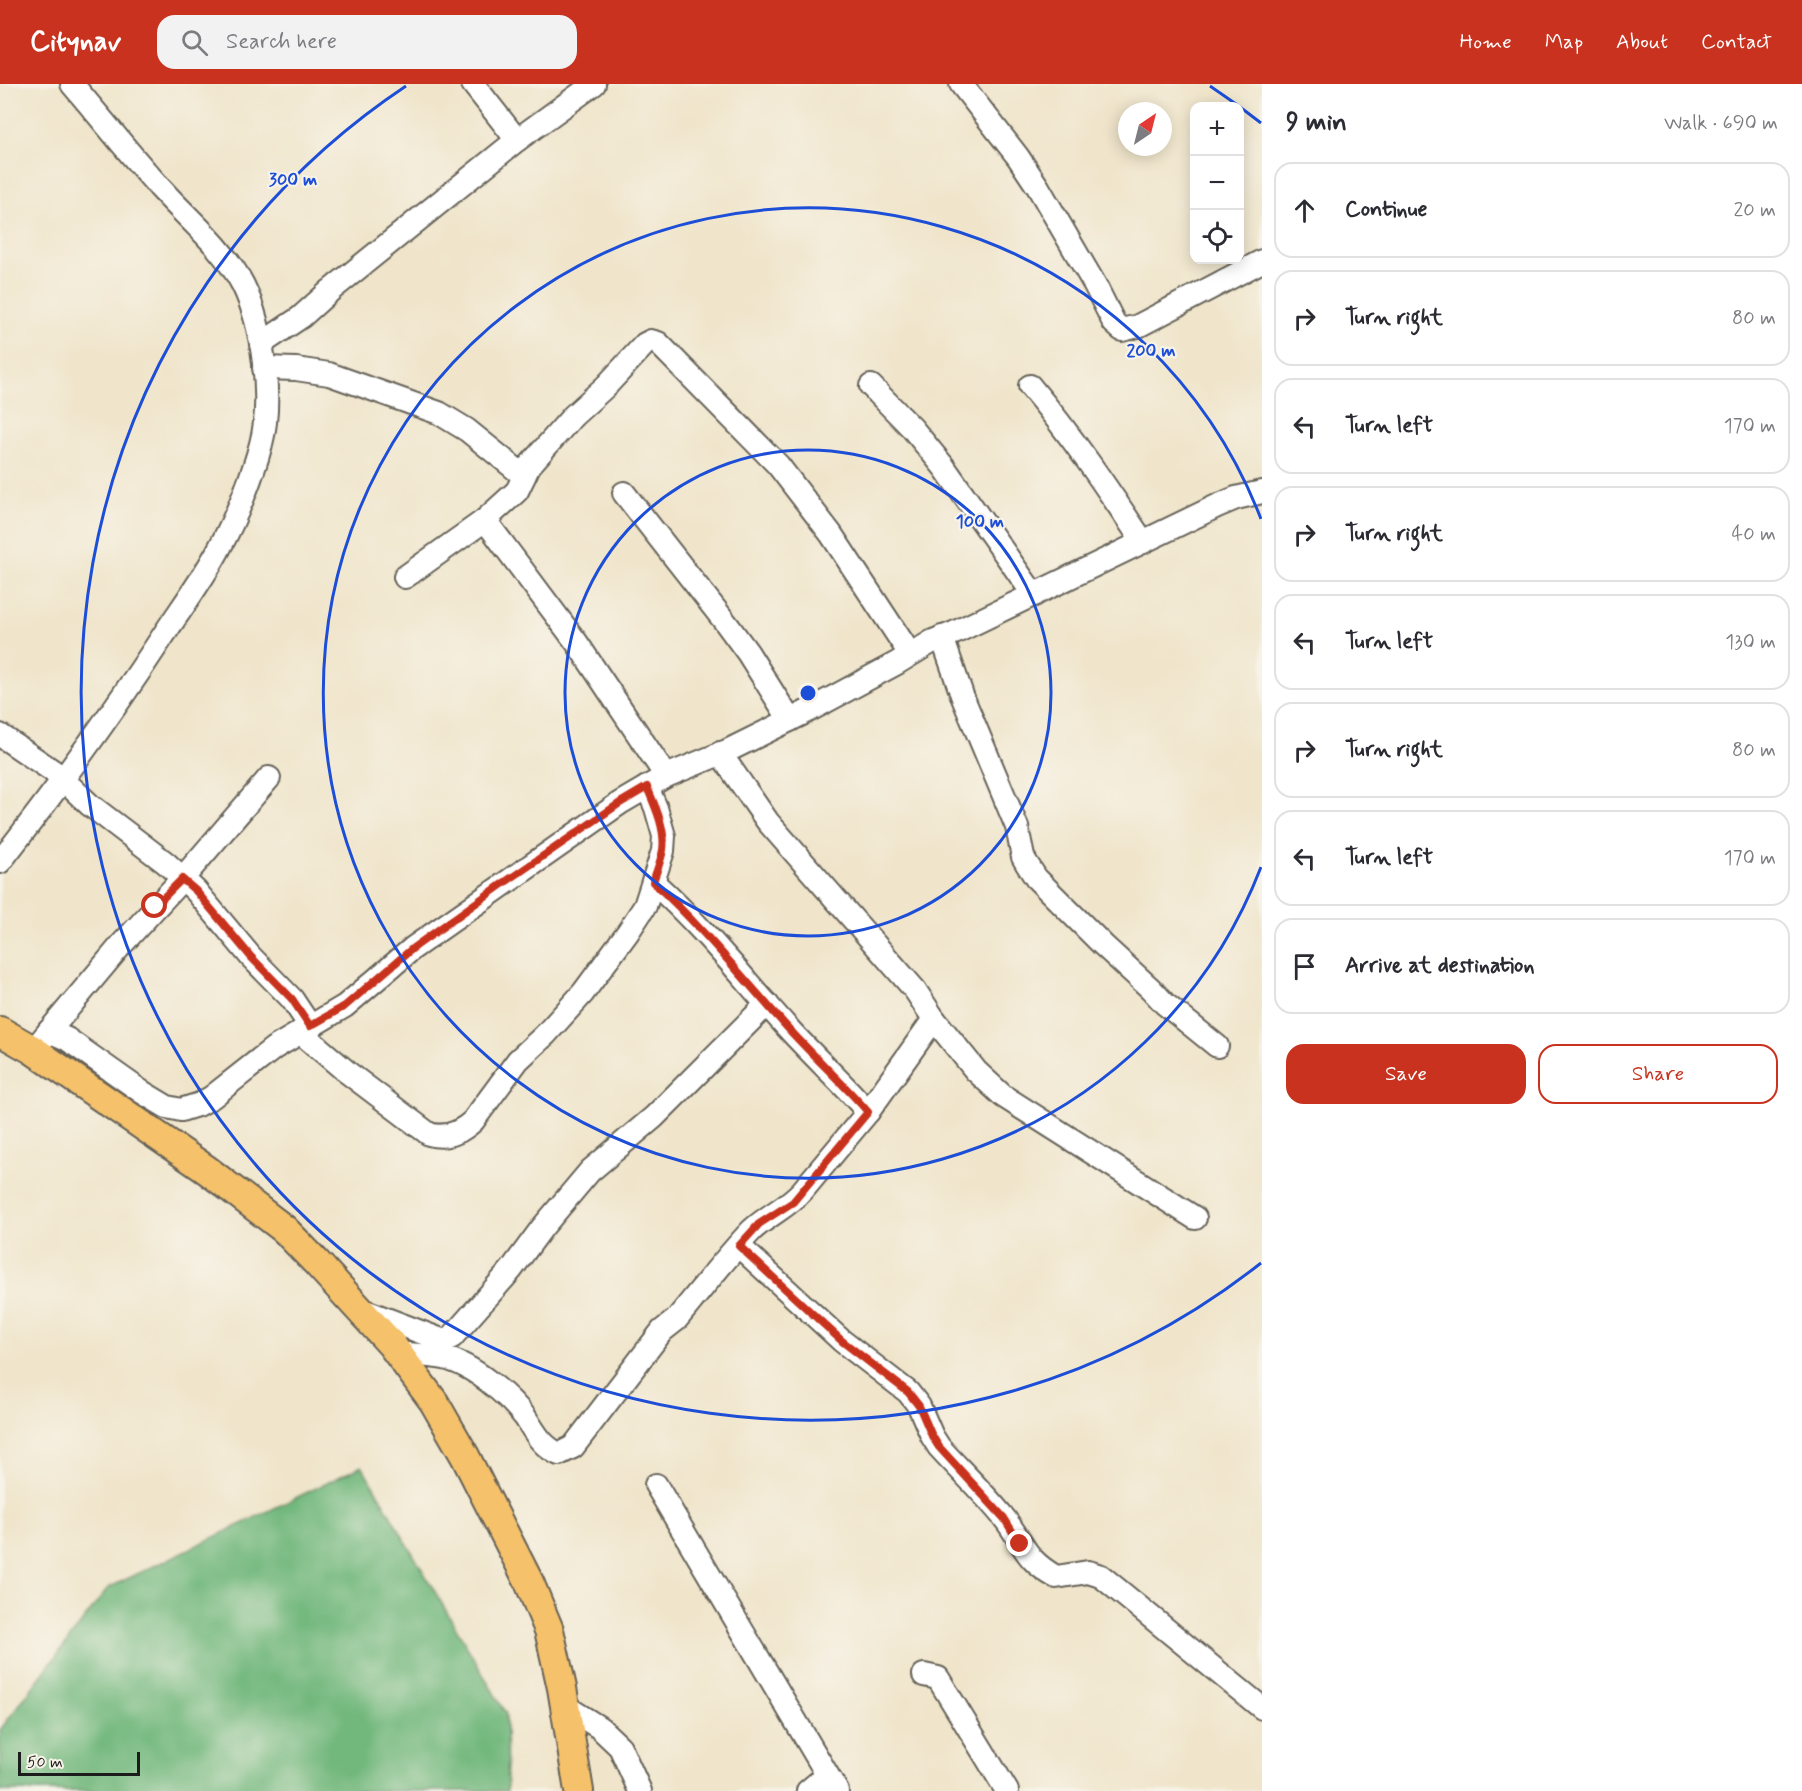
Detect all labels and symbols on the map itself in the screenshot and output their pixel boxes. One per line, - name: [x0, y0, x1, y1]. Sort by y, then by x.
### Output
- north arrow: [1118, 102, 1172, 156]
- text: 300 m: [269, 168, 317, 192]
- text: 200 m: [1126, 339, 1176, 363]
- text: 100 m: [956, 510, 1004, 534]
- centre of rings: [798, 683, 818, 703]
- route start: [141, 892, 167, 918]
- route end: [1006, 1530, 1032, 1556]
- scale bar: [18, 1749, 140, 1776]

